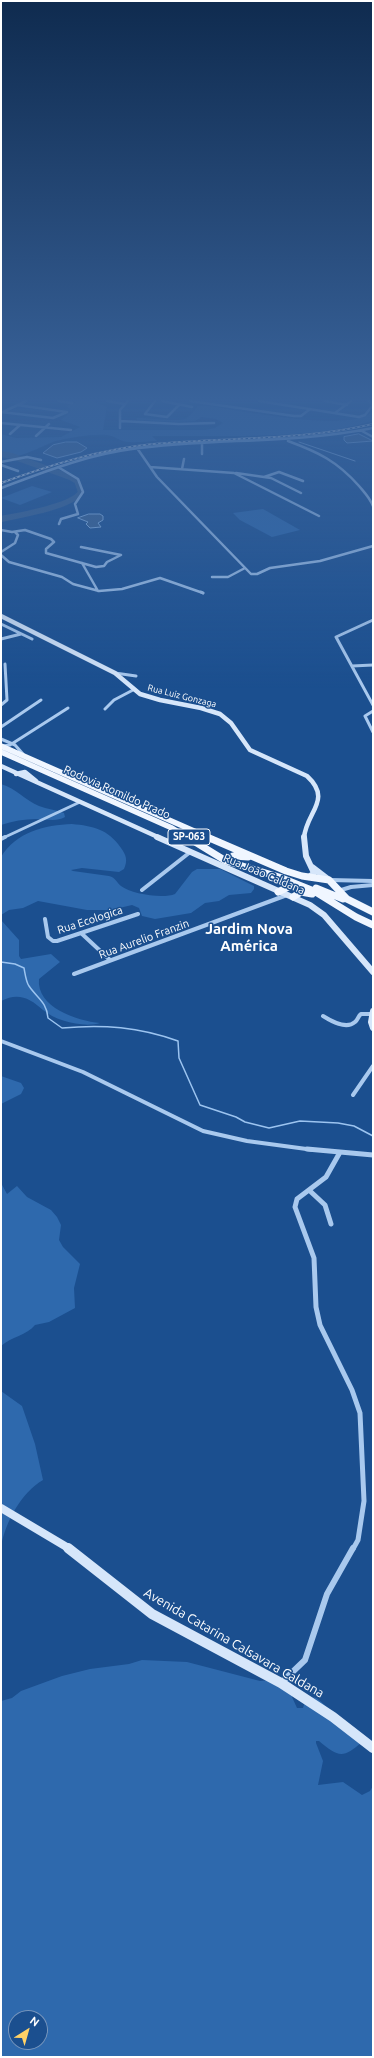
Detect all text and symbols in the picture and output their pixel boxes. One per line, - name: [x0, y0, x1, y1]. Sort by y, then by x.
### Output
- street label: Rua Luiz Gonzaga: [147, 682, 217, 710]
- street label: Rodovia Romildo Prado: [62, 763, 172, 821]
- road number: SP-063: [168, 829, 210, 845]
- street label: Rua João Caldana: [221, 851, 307, 897]
- street label: Rua Ecologica: [56, 903, 124, 937]
- street label: Rua Aurelio Franzin: [97, 917, 191, 961]
- district label: Jardim Nova América: [205, 920, 293, 955]
- street label: Avenida Catarina Calsavara Caldana: [141, 1585, 327, 1701]
- north arrow: [8, 2010, 48, 2050]
- text: N: [28, 2014, 42, 2028]

